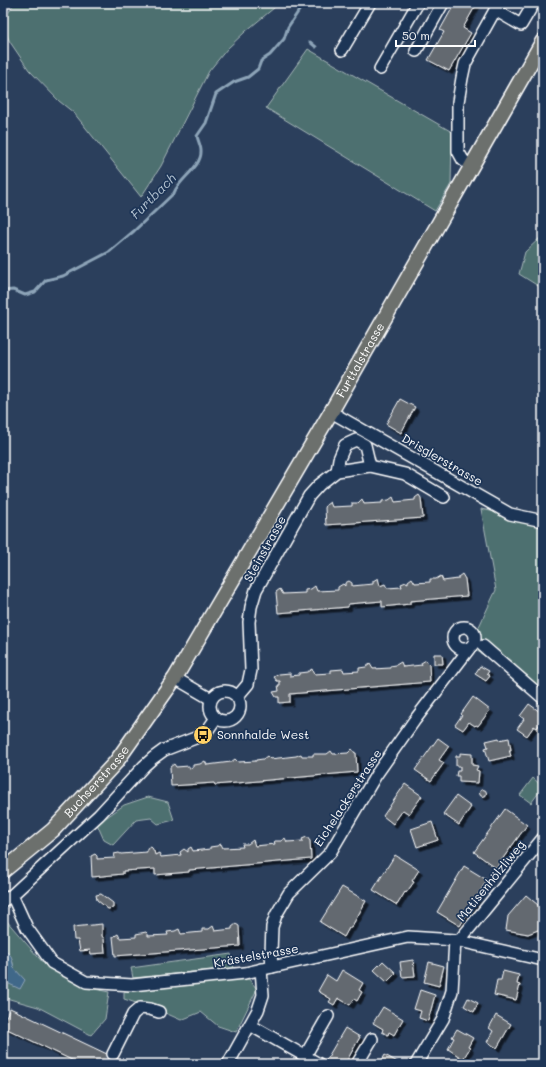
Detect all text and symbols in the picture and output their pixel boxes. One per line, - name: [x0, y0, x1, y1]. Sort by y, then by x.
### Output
- scale bar: [396, 22, 475, 48]
- text: 50 m: [402, 27, 430, 43]
- water label: Furtbach: [126, 169, 179, 222]
- street label: Furttalstrasse: [332, 319, 388, 400]
- street label: Drisglerstrasse: [399, 429, 486, 489]
- street label: Steinstrasse: [239, 512, 289, 585]
- bus stop icon: Sonnhalde West: [192, 724, 214, 746]
- place label: Sonnhalde West: [217, 726, 309, 742]
- street label: Buchserstrasse: [60, 742, 132, 820]
- street label: Eichelackerstrasse: [310, 746, 385, 849]
- street label: Matisenhölzliweg: [453, 837, 528, 924]
- street label: Krästelstrasse: [212, 940, 300, 970]

